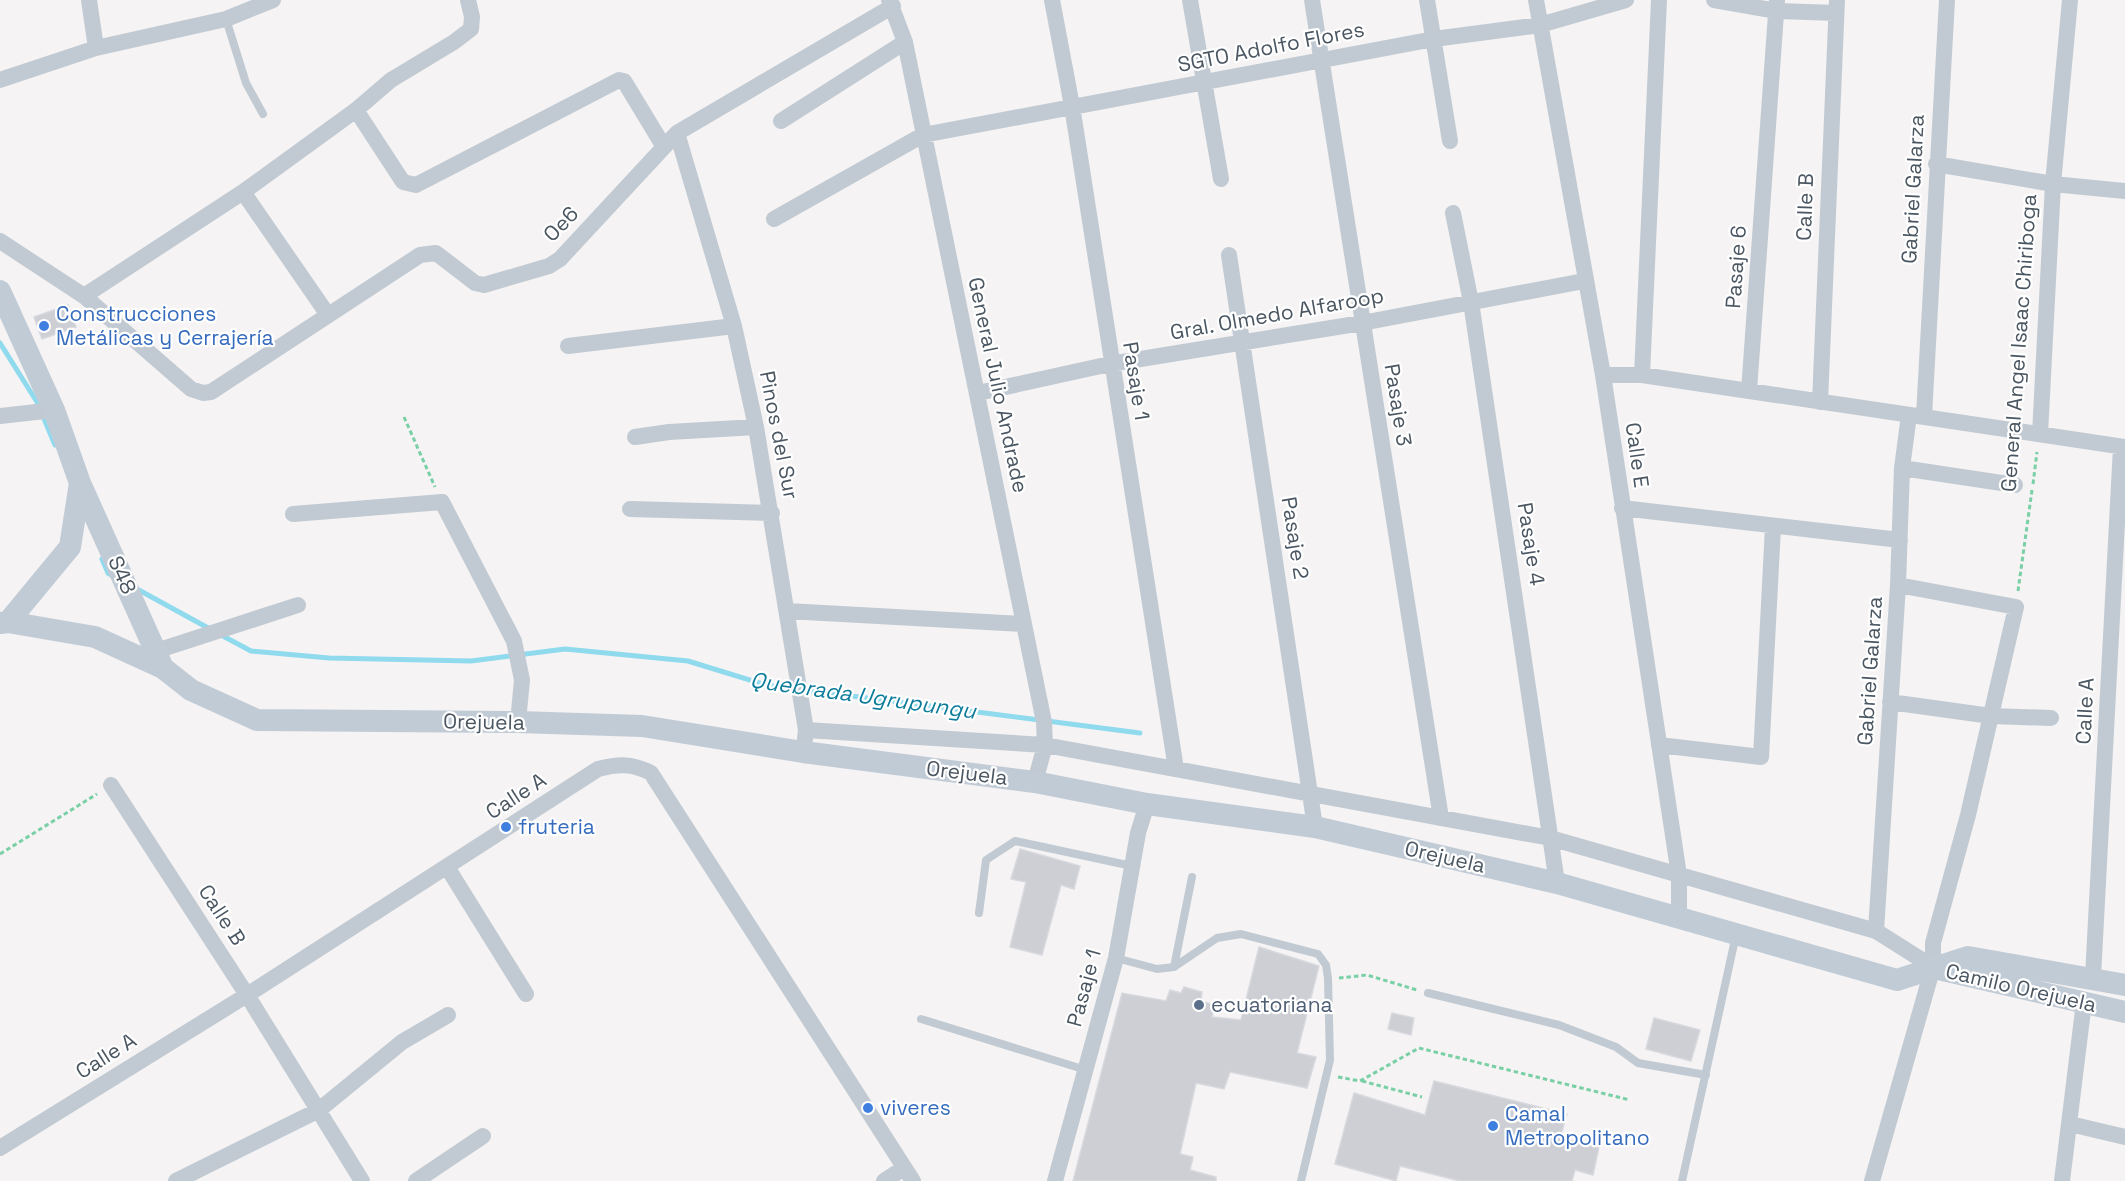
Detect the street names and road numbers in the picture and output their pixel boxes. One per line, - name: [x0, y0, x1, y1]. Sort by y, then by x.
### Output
- street label: SGTO Adolfo Flores: [1175, 15, 1367, 78]
- street label: Gabriel Galarza: [1895, 114, 1930, 264]
- street label: Calle B: [1790, 173, 1819, 241]
- street label: General Angel Isaac Chiriboga: [1995, 193, 2042, 493]
- street label: Oe6: [537, 200, 584, 247]
- street label: Pasaje 6: [1719, 224, 1752, 309]
- street label: General Julio Andrade: [962, 275, 1035, 495]
- street label: Gral. Olmedo Alfaroop: [1168, 281, 1386, 346]
- street label: Pasaje 1: [1117, 340, 1156, 422]
- street label: Pasaje 3: [1379, 362, 1418, 448]
- street label: Pinos del Sur: [754, 368, 805, 501]
- street label: Calle E: [1620, 421, 1655, 489]
- street label: Pasaje 2: [1276, 495, 1315, 581]
- street label: Pasaje 4: [1512, 501, 1551, 587]
- street label: S48: [102, 551, 143, 598]
- street label: Gabriel Galarza: [1851, 595, 1888, 746]
- street label: Calle A: [2069, 677, 2100, 745]
- street label: Orejuela: [443, 707, 525, 736]
- street label: Orejuela: [925, 754, 1009, 791]
- street label: Calle A: [480, 766, 551, 825]
- street label: Orejuela: [1402, 834, 1488, 879]
- street label: Calle B: [193, 879, 252, 950]
- street label: Pasaje 1: [1060, 946, 1107, 1030]
- street label: Camilo Orejuela: [1943, 957, 2099, 1018]
- street label: Calle A: [70, 1026, 141, 1085]

